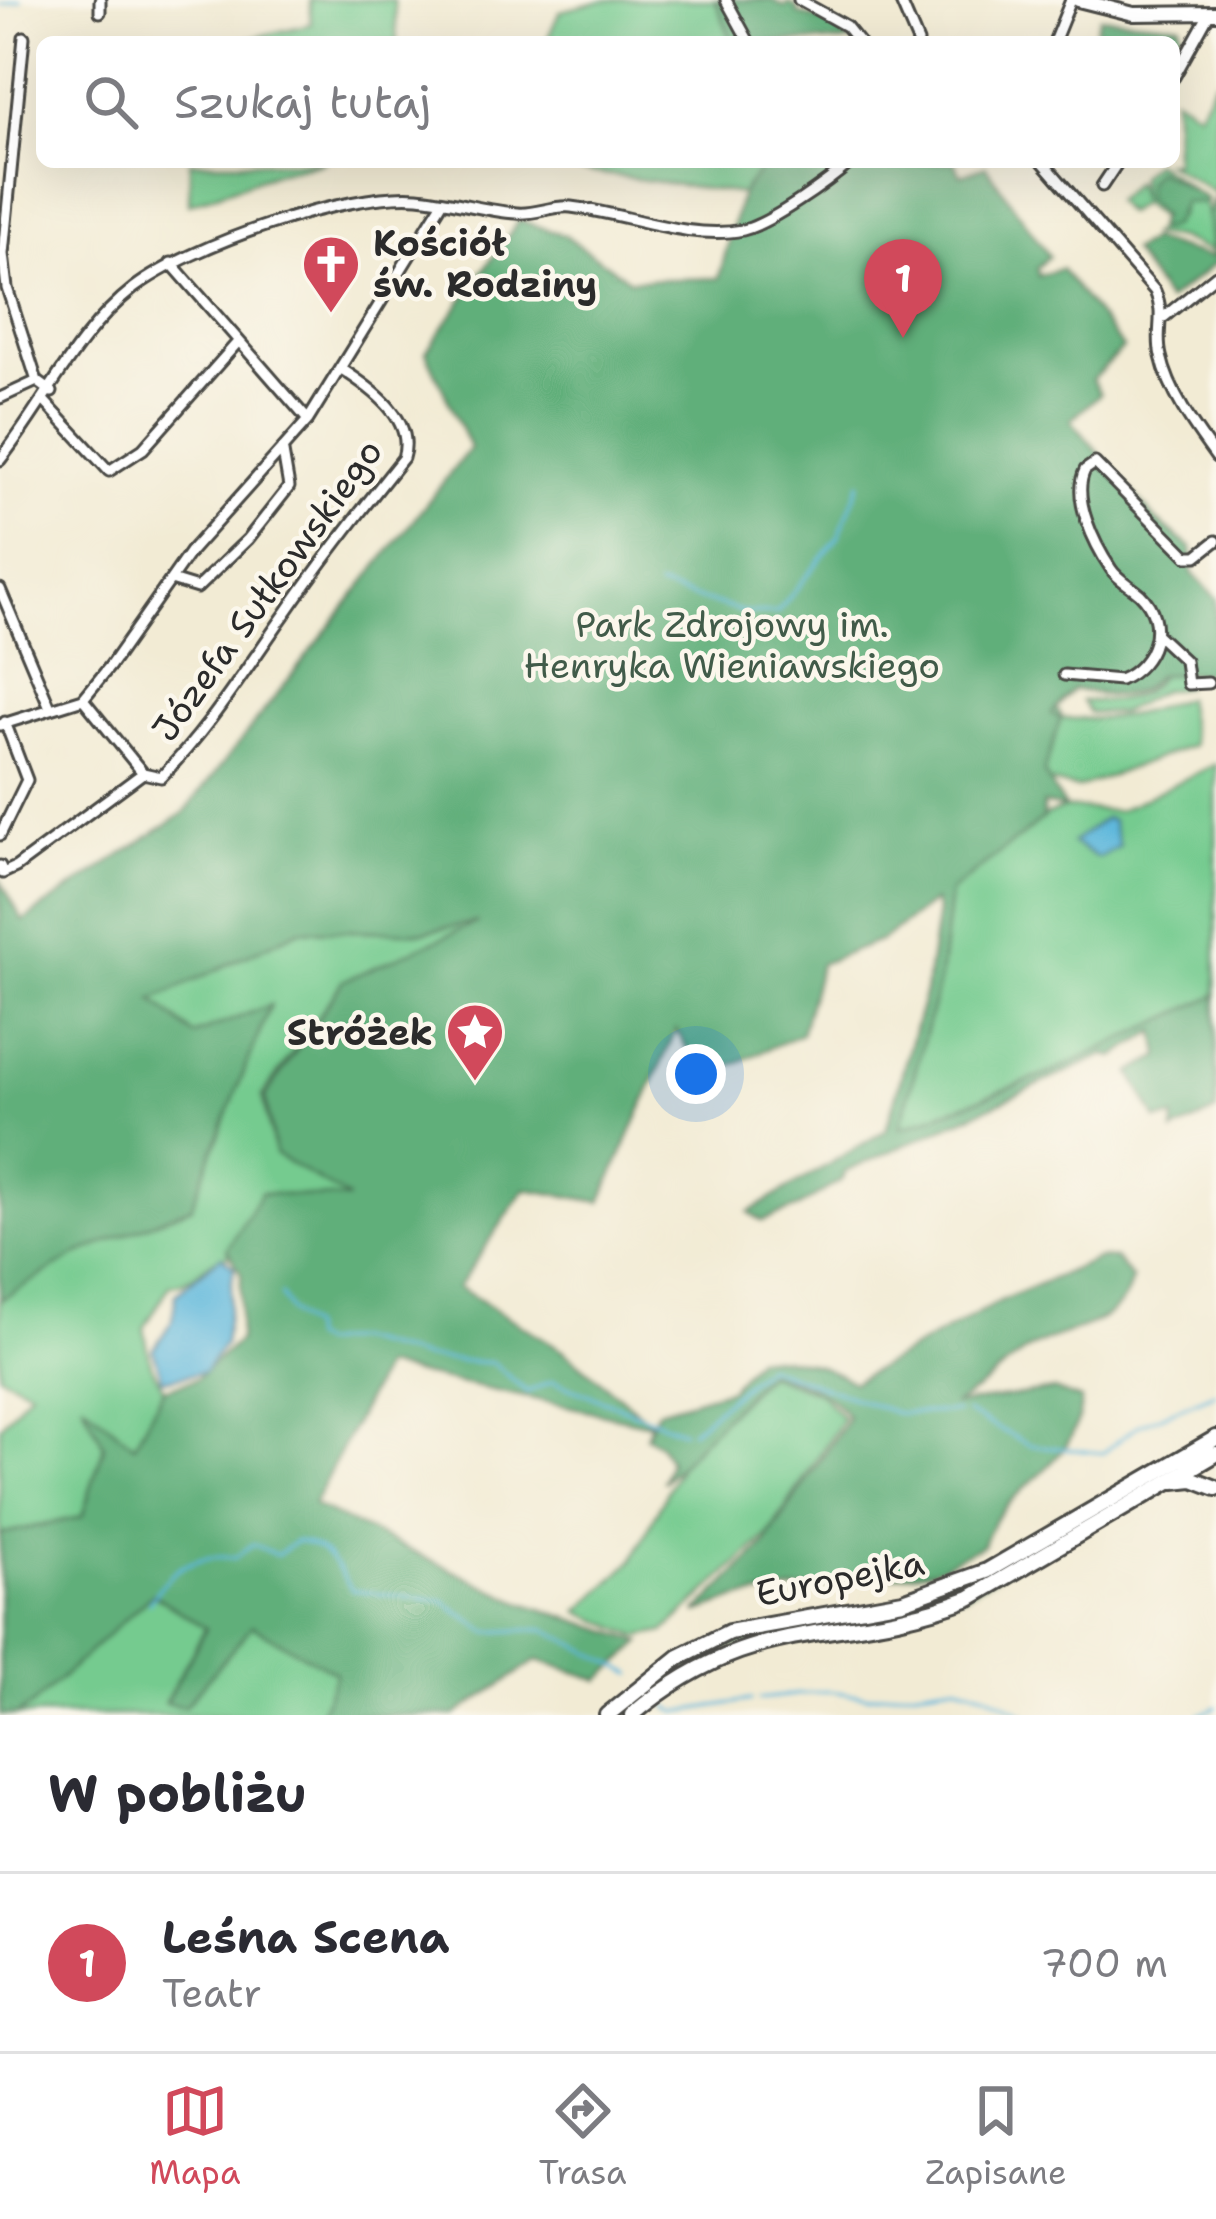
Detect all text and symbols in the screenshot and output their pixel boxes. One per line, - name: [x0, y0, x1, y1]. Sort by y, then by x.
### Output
- search box: [36, 36, 1180, 168]
- icon: search: [78, 69, 144, 135]
- text: Szukaj tutaj: [174, 72, 431, 132]
- place label: Kościół św. Rodziny: [373, 219, 597, 309]
- church icon: Kościół św. Rodziny: [300, 233, 362, 315]
- pin: 1: [864, 239, 942, 338]
- street label: Józefa Sułkowskiego: [141, 429, 393, 751]
- park label: Park Zdrojowy im. Henryka Wieniawskiego: [524, 600, 940, 690]
- place icon: Stróżek: [444, 1001, 506, 1083]
- place label: Stróżek: [287, 1008, 433, 1057]
- your location: [666, 1044, 726, 1104]
- street label: Europejka: [752, 1538, 928, 1618]
- text: W pobliżu: [48, 1759, 307, 1827]
- text: Leśna Scena: [162, 1907, 450, 1967]
- text: 1: [78, 1937, 96, 1989]
- text: 700 m: [1040, 1937, 1168, 1989]
- text: Teatr: [162, 1967, 262, 2019]
- tab: Mapa: [149, 2078, 240, 2195]
- tab: Trasa: [539, 2078, 627, 2195]
- tab: Zapisane: [925, 2078, 1067, 2195]

